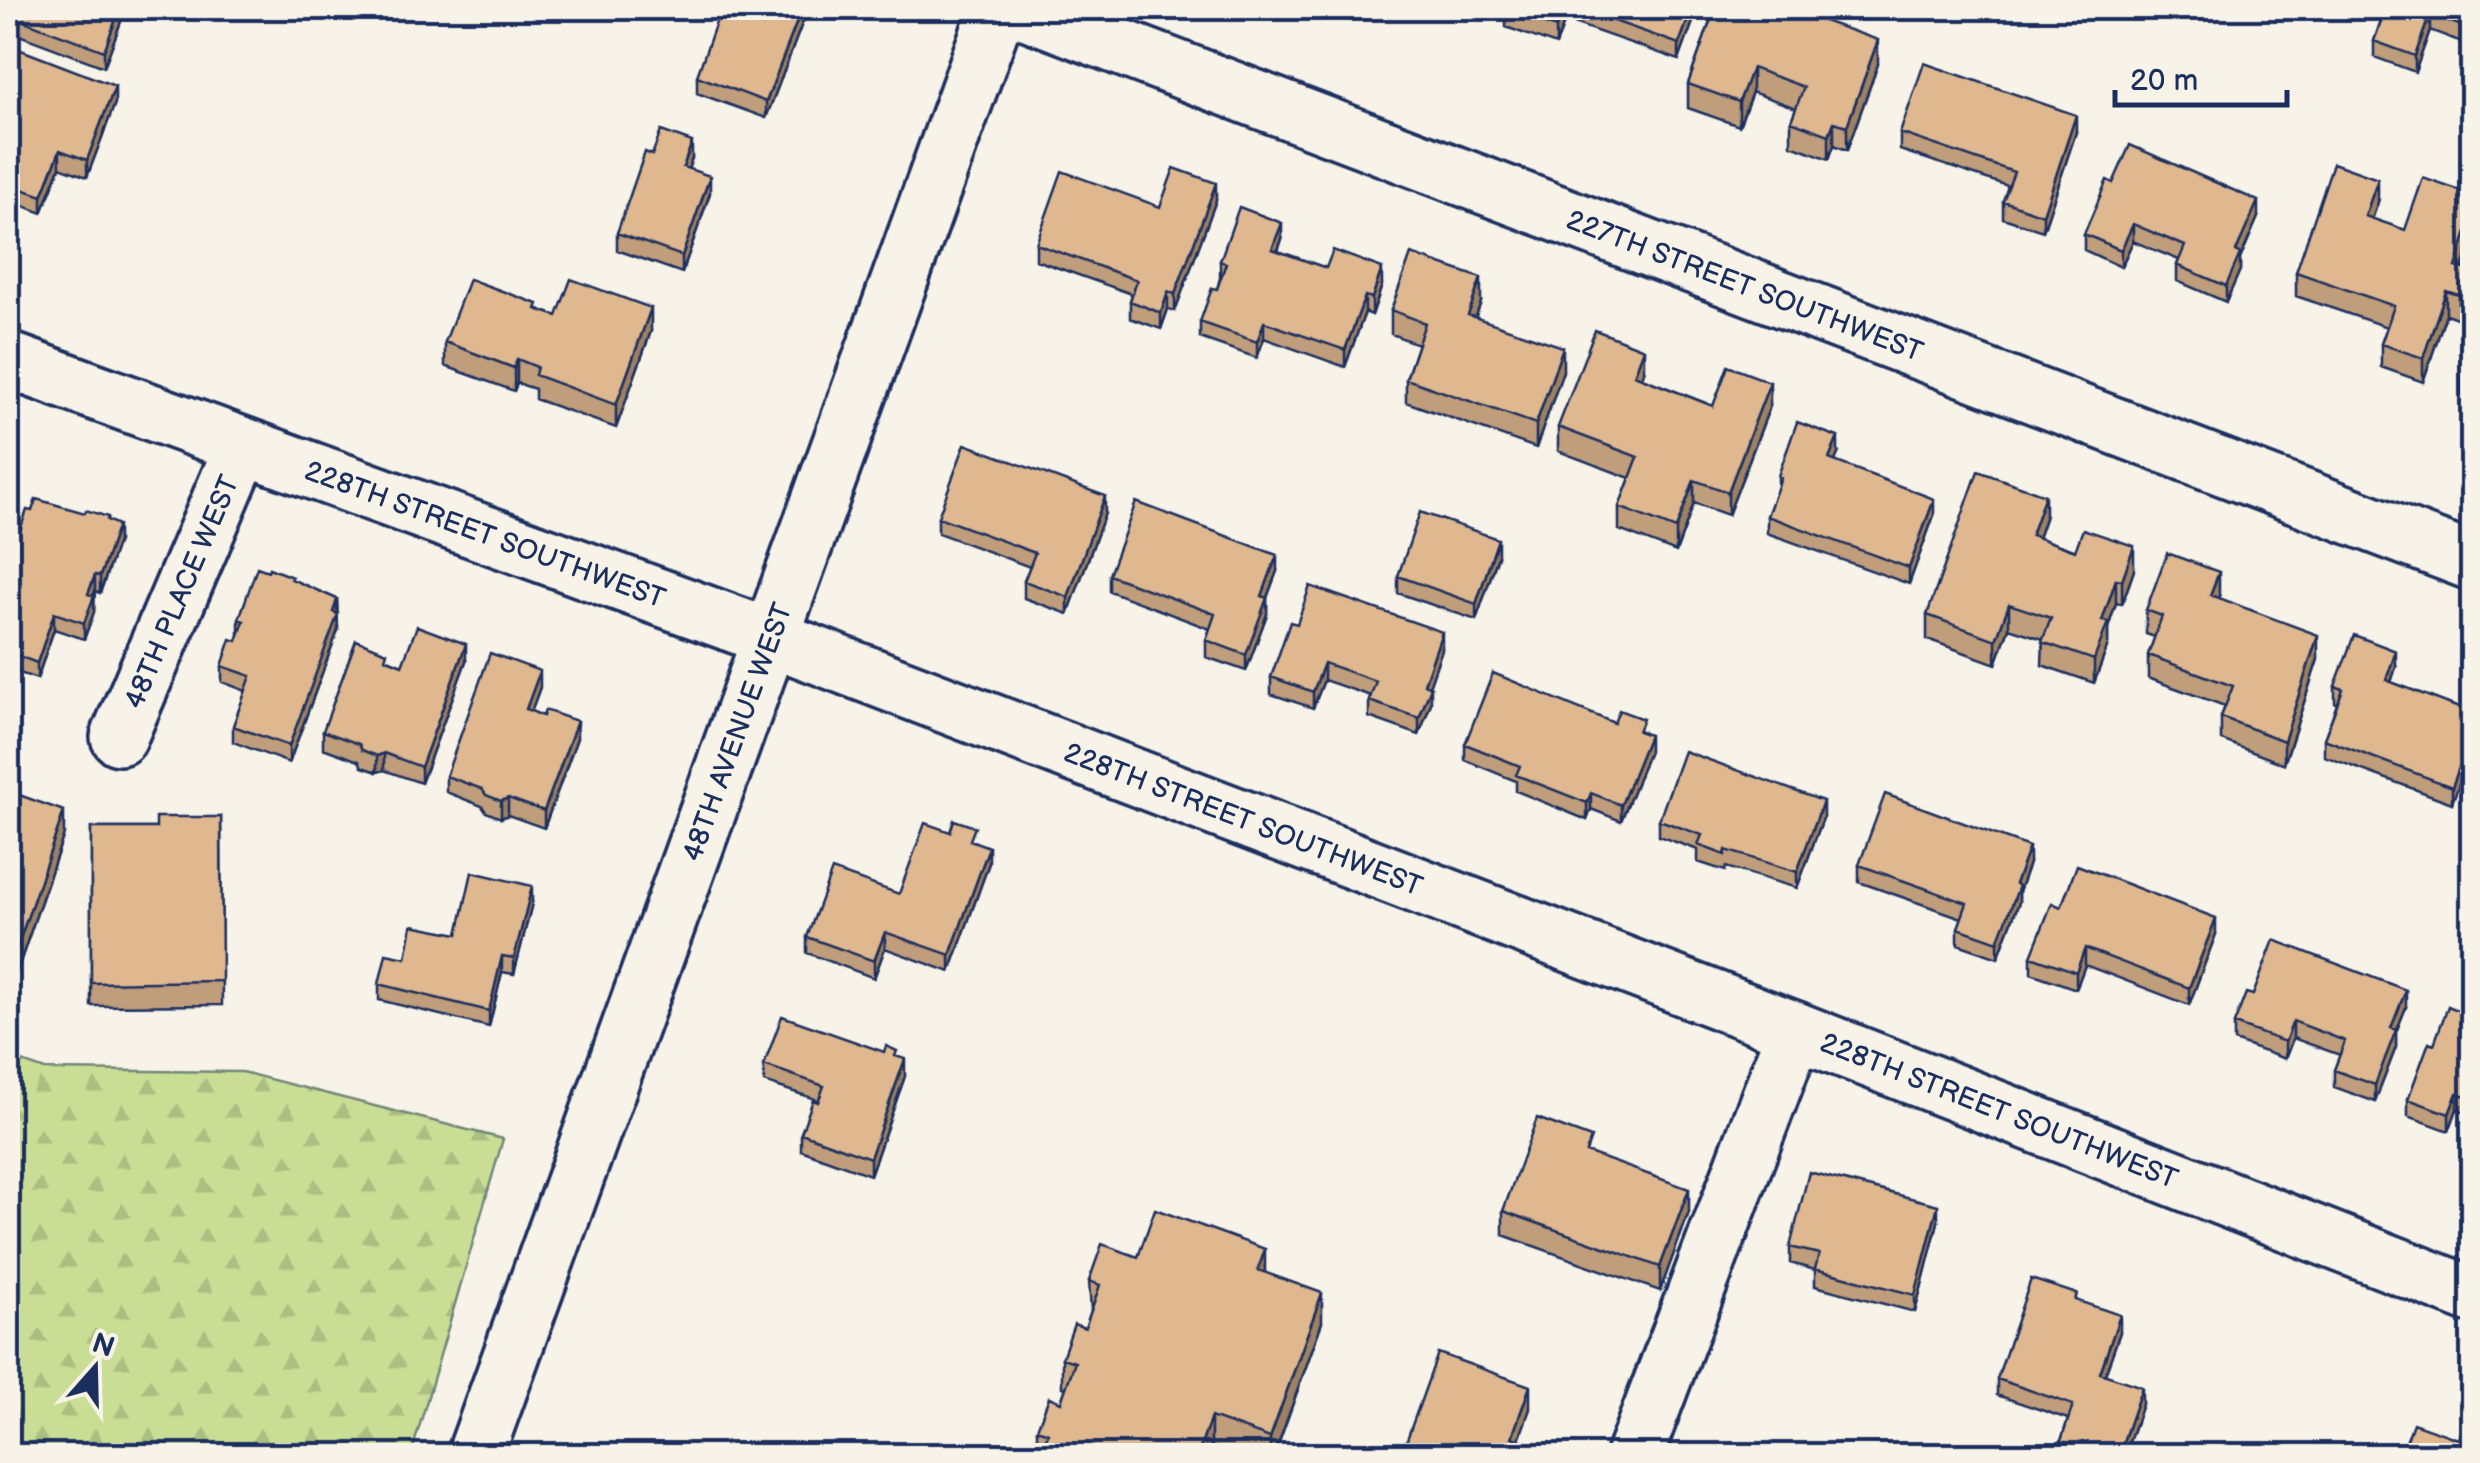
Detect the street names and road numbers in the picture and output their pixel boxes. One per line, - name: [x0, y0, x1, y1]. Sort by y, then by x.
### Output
- street label: 227TH STREET SOUTHWEST: [1562, 204, 1927, 369]
- street label: 228TH STREET SOUTHWEST: [300, 454, 670, 616]
- street label: 48TH PLACE WEST: [118, 470, 247, 714]
- street label: 48TH AVENUE WEST: [676, 598, 800, 866]
- street label: 228TH STREET SOUTHWEST: [1059, 736, 1427, 904]
- street label: 228TH STREET SOUTHWEST: [1815, 1027, 2182, 1196]

